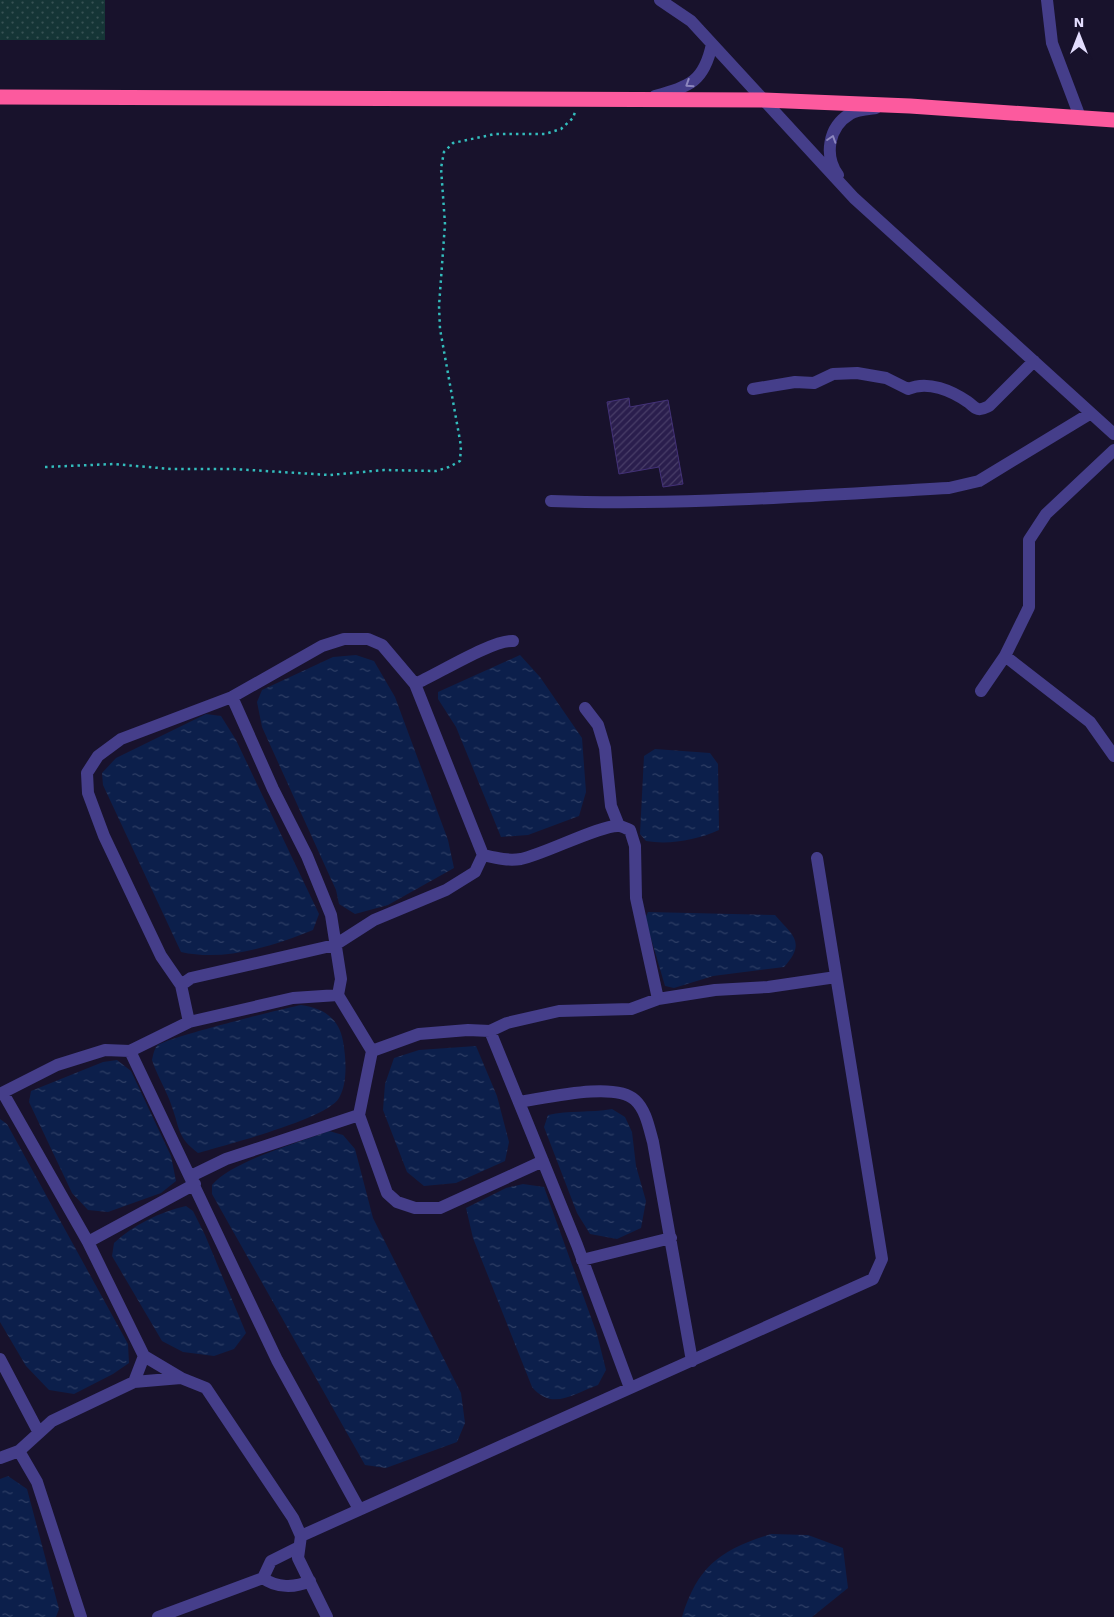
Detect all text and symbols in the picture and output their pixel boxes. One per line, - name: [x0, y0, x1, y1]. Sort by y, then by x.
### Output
- north arrow: [1054, 10, 1104, 60]
- text: N: [1074, 14, 1084, 30]
- one-way arrow: [686, 78, 695, 87]
- one-way arrow: [827, 136, 837, 144]

